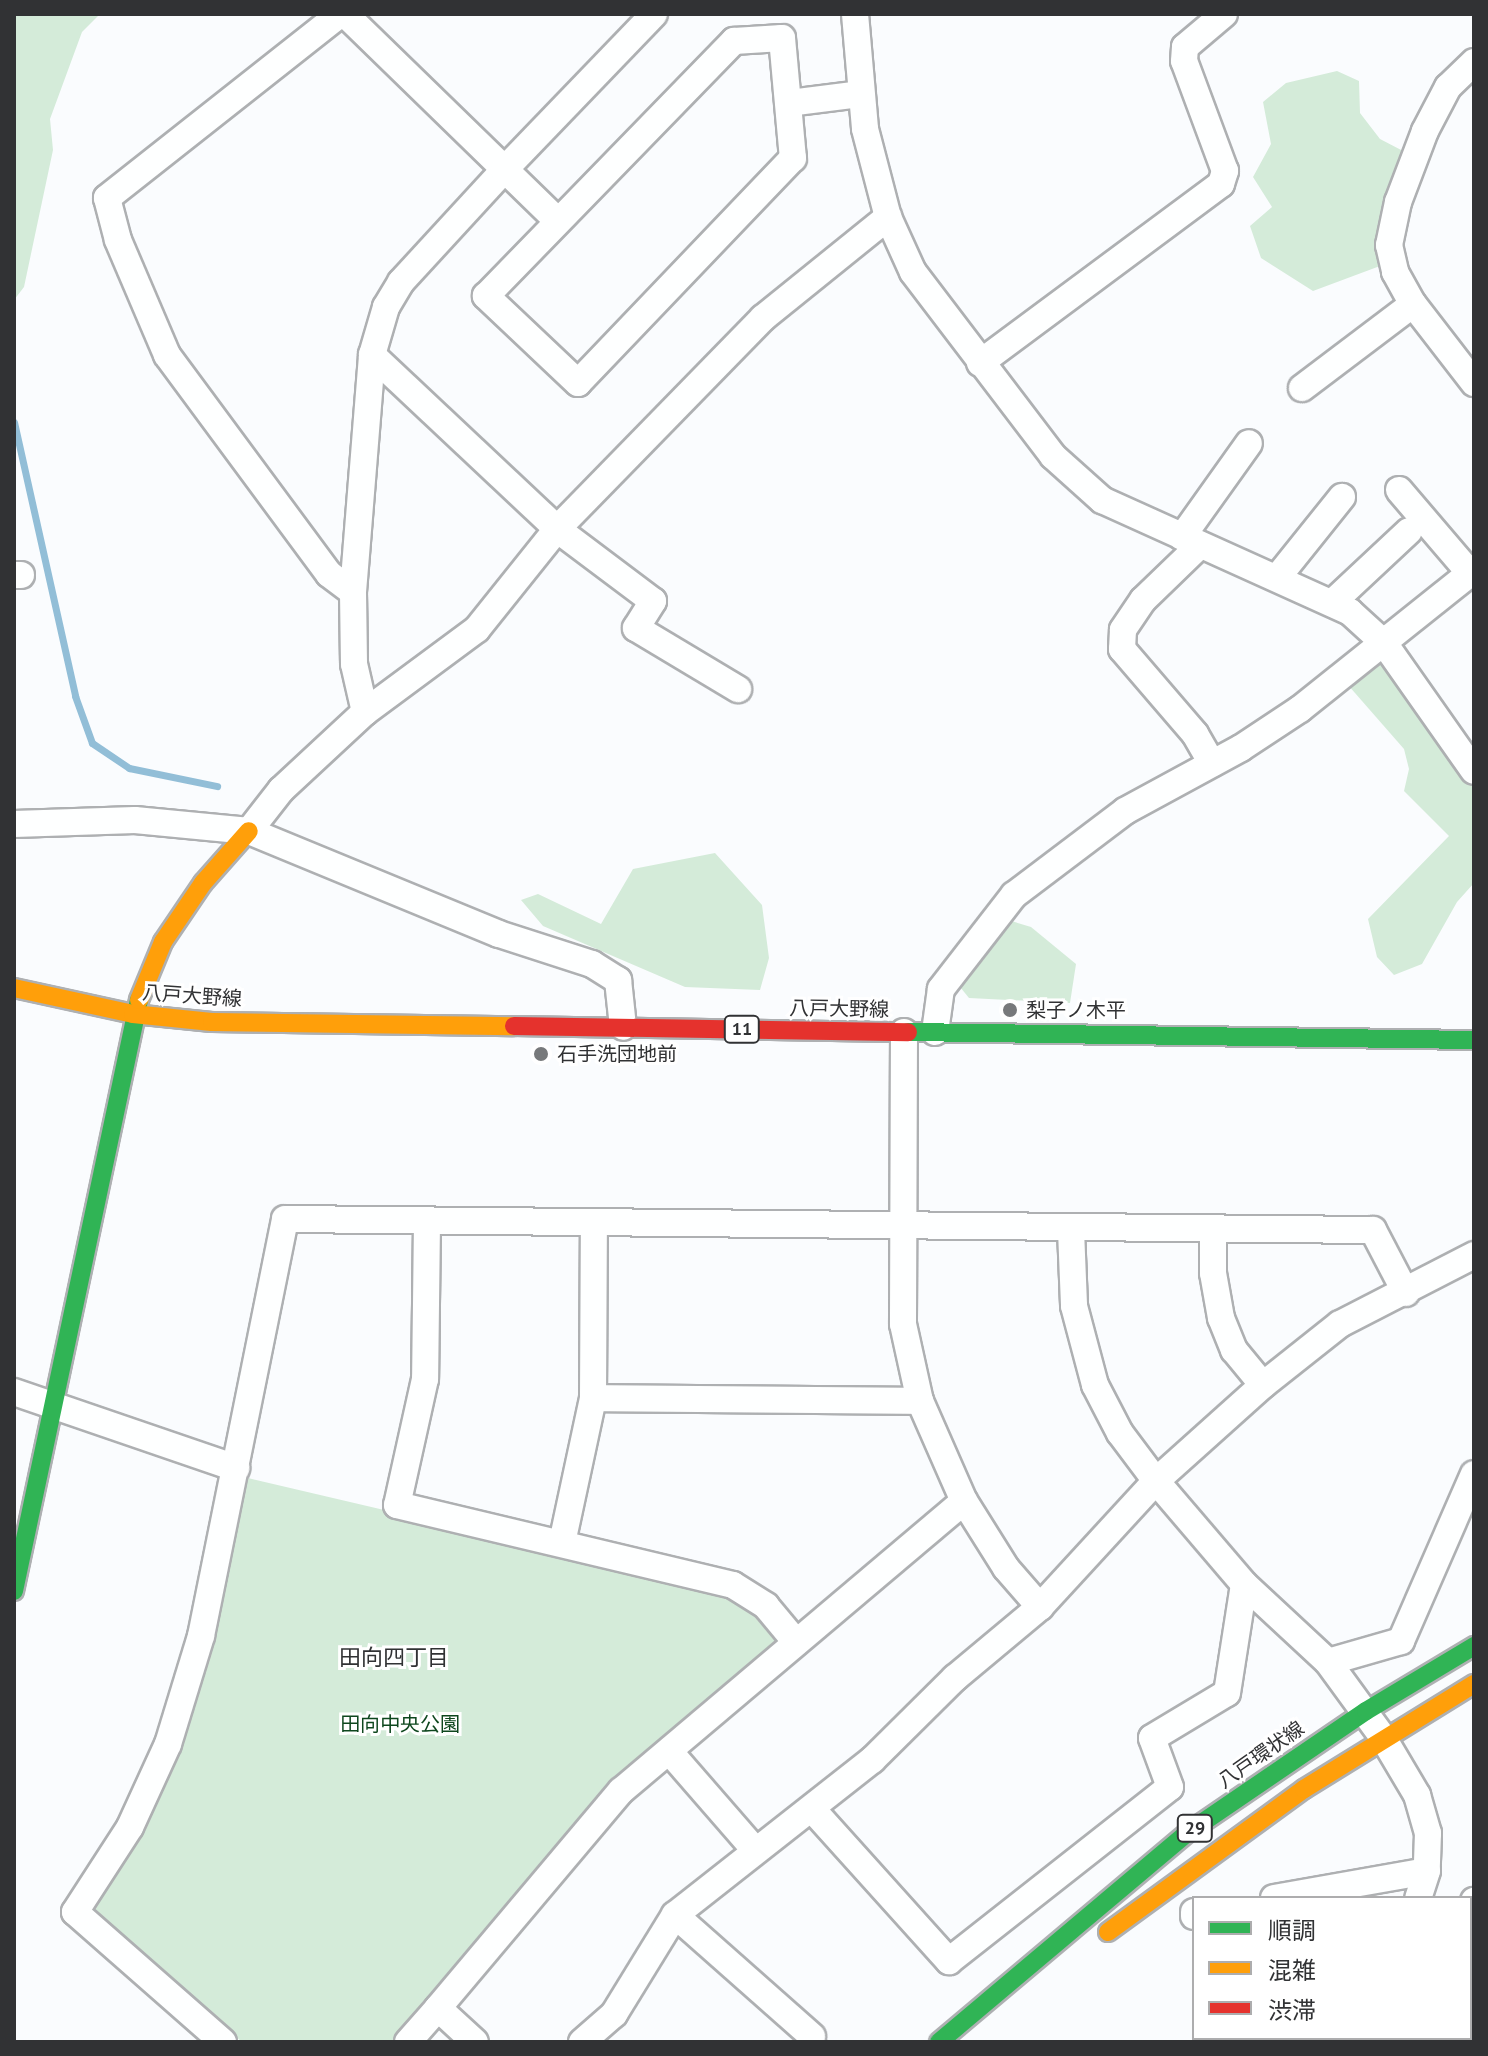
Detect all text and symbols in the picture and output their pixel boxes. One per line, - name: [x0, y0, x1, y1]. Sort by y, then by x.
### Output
- street label: 八戸大野線: [141, 981, 243, 1011]
- street label: 八戸大野線: [789, 996, 889, 1022]
- place label: 梨子ノ木平: [1026, 998, 1126, 1022]
- marker: 梨子ノ木平: [1001, 1001, 1019, 1019]
- road number: 11: [722, 1015, 762, 1043]
- place label: 石手洗団地前: [557, 1042, 677, 1066]
- marker: 石手洗団地前: [532, 1045, 550, 1063]
- district label: 田向四丁目: [339, 1645, 449, 1671]
- park label: 田向中央公園: [340, 1712, 460, 1736]
- street label: 八戸環状線: [1213, 1716, 1309, 1794]
- road number: 29: [1175, 1814, 1215, 1842]
- legend: [1192, 1896, 1472, 2040]
- text: 順調: [1268, 1915, 1316, 1946]
- text: 混雑: [1268, 1955, 1316, 1986]
- text: 渋滞: [1268, 1995, 1316, 2026]

